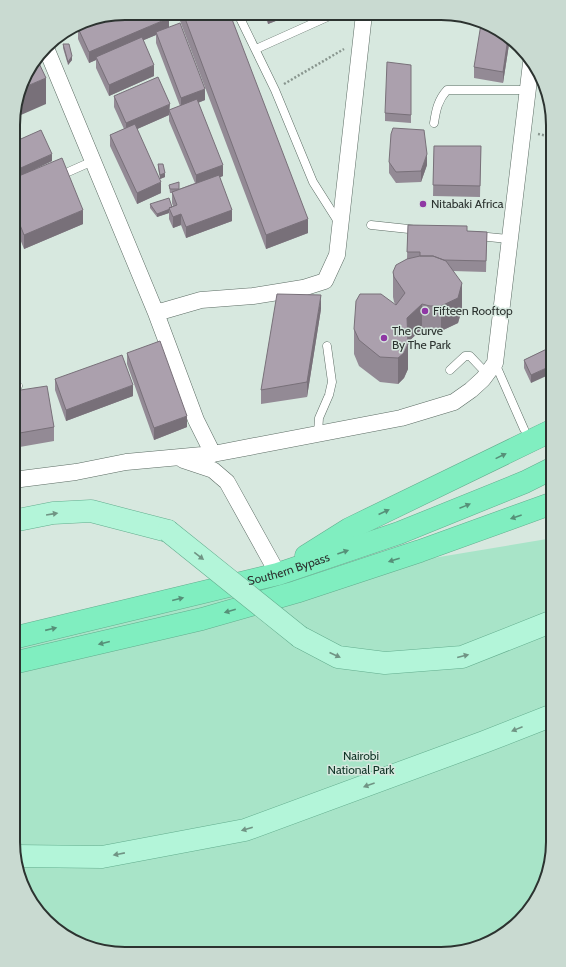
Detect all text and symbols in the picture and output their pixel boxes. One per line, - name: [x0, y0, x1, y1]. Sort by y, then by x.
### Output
- place label: Nitabaki Africa: [431, 196, 504, 211]
- marker: Nitabaki Africa: [418, 199, 428, 209]
- place label: Fifteen Rooftop: [433, 303, 513, 318]
- marker: Fifteen Rooftop: [420, 306, 430, 316]
- place label: The Curve By The Park: [392, 323, 452, 352]
- marker: The Curve By The Park: [379, 333, 389, 343]
- one-way arrow: [495, 453, 507, 459]
- one-way arrow: [459, 503, 471, 509]
- one-way arrow: [378, 509, 389, 515]
- one-way arrow: [46, 511, 58, 517]
- one-way arrow: [510, 514, 522, 520]
- street label: Southern Bypass: [246, 549, 331, 588]
- one-way arrow: [337, 549, 349, 555]
- one-way arrow: [193, 551, 204, 560]
- one-way arrow: [387, 557, 399, 563]
- one-way arrow: [172, 596, 184, 602]
- one-way arrow: [223, 608, 235, 614]
- one-way arrow: [45, 626, 58, 632]
- one-way arrow: [97, 640, 110, 646]
- one-way arrow: [329, 652, 340, 658]
- one-way arrow: [457, 652, 470, 658]
- one-way arrow: [510, 727, 522, 733]
- park label: Nairobi National Park: [328, 748, 395, 777]
- one-way arrow: [362, 782, 374, 788]
- one-way arrow: [240, 826, 252, 832]
- one-way arrow: [113, 851, 125, 857]

